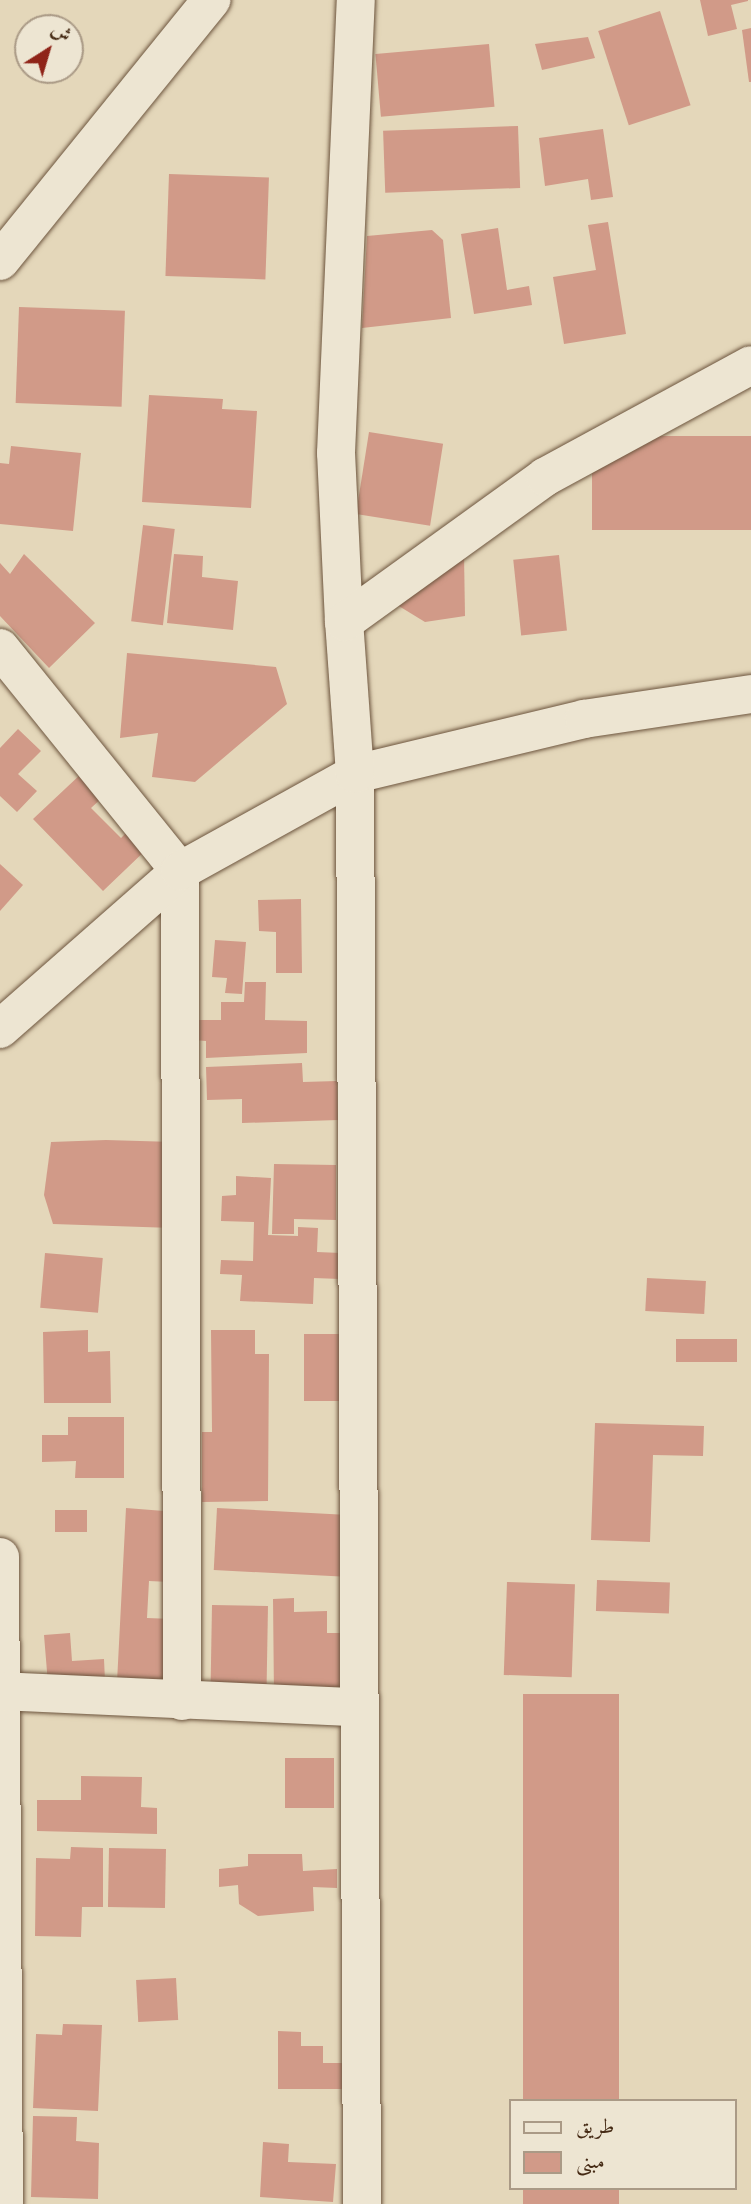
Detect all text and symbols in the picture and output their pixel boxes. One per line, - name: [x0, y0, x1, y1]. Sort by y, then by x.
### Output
- north arrow: [14, 14, 84, 84]
- text: ش: [45, 17, 76, 50]
- legend: [510, 2099, 737, 2190]
- text: طريق: [576, 2113, 614, 2143]
- text: مبنى: [576, 2148, 605, 2178]

